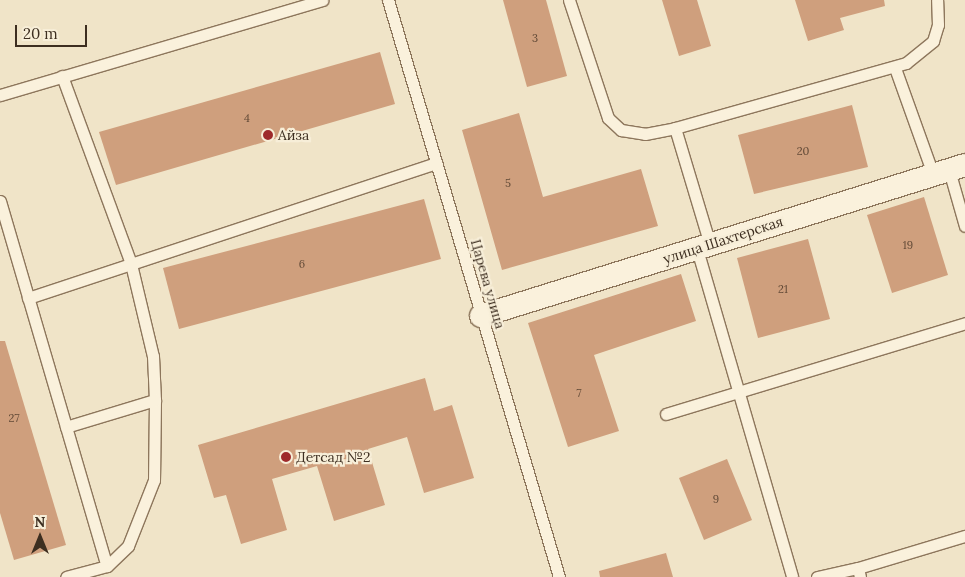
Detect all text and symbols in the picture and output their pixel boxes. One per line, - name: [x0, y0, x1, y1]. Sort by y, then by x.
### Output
- scale bar: [18, 15, 90, 47]
- text: 20 m: [23, 24, 58, 43]
- house number: 3: [532, 31, 538, 45]
- house number: 4: [244, 111, 250, 125]
- place label: Айза: [278, 127, 309, 143]
- marker: Айза: [262, 129, 274, 141]
- house number: 20: [797, 144, 809, 158]
- house number: 5: [505, 176, 511, 190]
- street label: улица Шахтерская: [661, 213, 785, 267]
- street label: Царева улица: [467, 237, 509, 331]
- house number: 19: [903, 238, 913, 252]
- house number: 6: [299, 257, 305, 271]
- house number: 21: [778, 282, 788, 296]
- house number: 7: [576, 386, 582, 400]
- house number: 27: [9, 411, 19, 425]
- place label: Детсад №2: [296, 449, 371, 465]
- marker: Детсад №2: [280, 451, 292, 463]
- house number: 9: [713, 492, 719, 506]
- north arrow: [15, 512, 65, 562]
- text: N: [35, 513, 45, 531]

